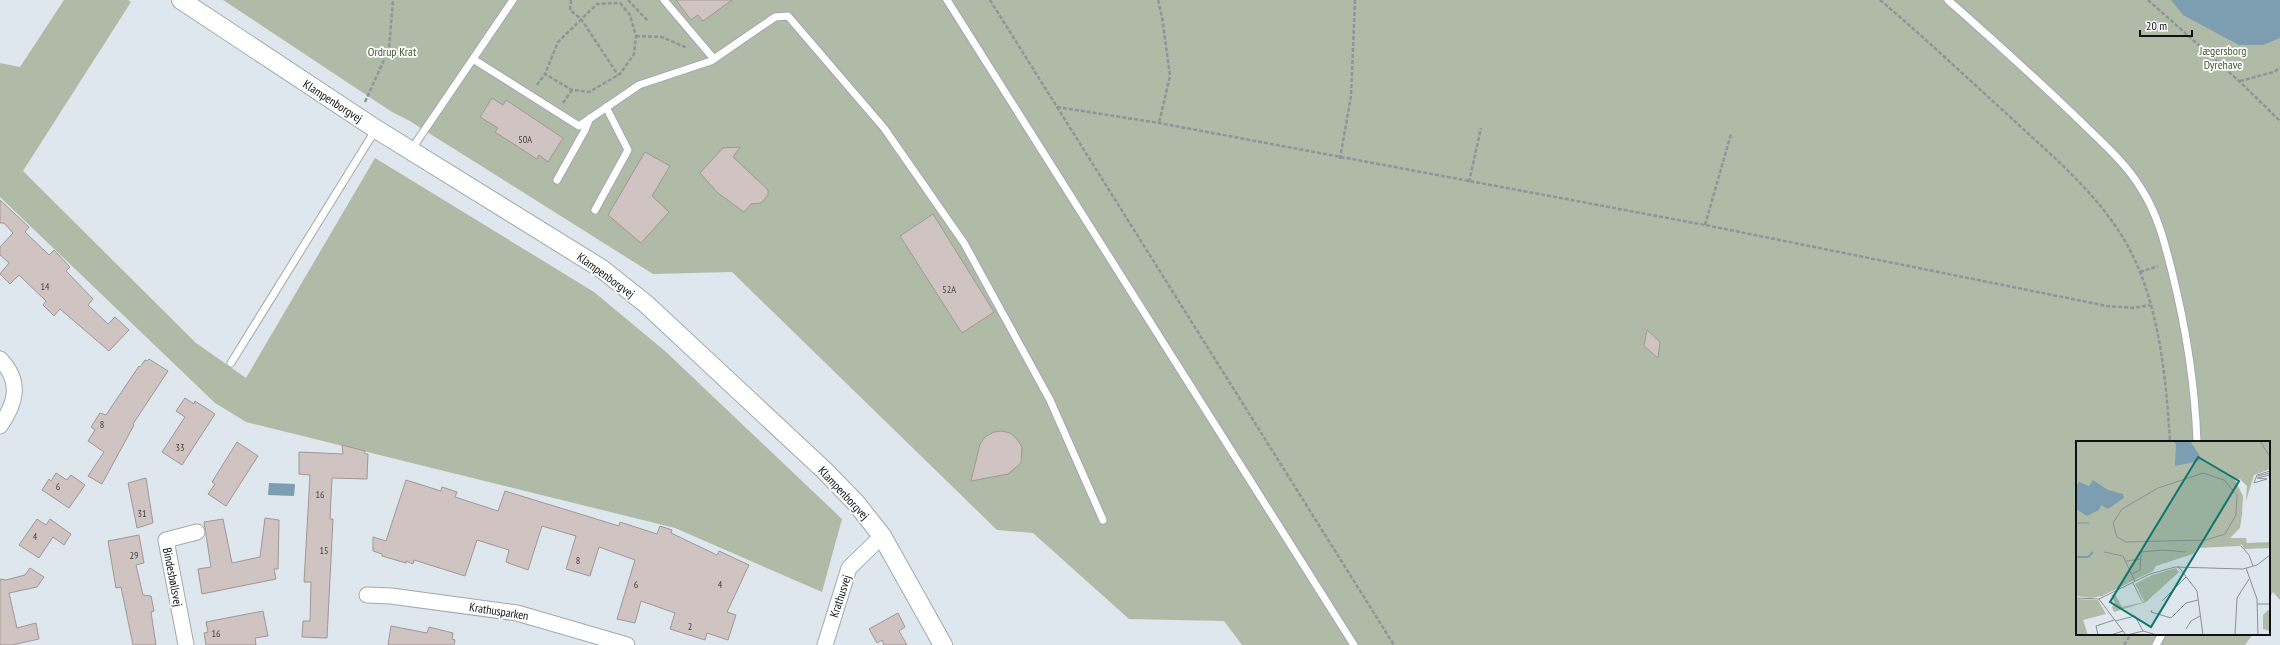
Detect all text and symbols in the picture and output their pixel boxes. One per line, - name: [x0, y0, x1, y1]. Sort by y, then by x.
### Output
- scale bar: [2140, 12, 2192, 38]
- text: 20 m: [2146, 18, 2167, 33]
- park label: Jægersborg Dyrehave: [2199, 43, 2246, 72]
- park label: Ordrup Krat: [368, 44, 417, 59]
- street label: Klampenborgvej: [300, 76, 366, 126]
- house number: 50A: [518, 133, 532, 146]
- street label: Klampenborgvej: [574, 249, 638, 301]
- house number: 14: [41, 280, 50, 293]
- house number: 52A: [942, 283, 956, 296]
- house number: 8: [100, 418, 104, 431]
- house number: 33: [176, 441, 185, 454]
- inset map: [2076, 441, 2270, 635]
- street label: Klampenborgvej: [815, 463, 873, 523]
- house number: 6: [56, 480, 61, 493]
- house number: 16: [316, 488, 325, 501]
- house number: 31: [138, 507, 147, 520]
- house number: 4: [33, 530, 38, 543]
- house number: 15: [320, 544, 329, 557]
- street label: Bindesbøllsvej: [160, 546, 186, 608]
- house number: 29: [130, 549, 139, 562]
- house number: 8: [576, 554, 580, 567]
- street label: Krathusvej: [826, 573, 854, 619]
- house number: 6: [634, 578, 639, 591]
- house number: 4: [718, 578, 723, 591]
- street label: Krathusparken: [468, 599, 530, 623]
- house number: 2: [688, 620, 692, 633]
- house number: 16: [212, 627, 221, 640]

